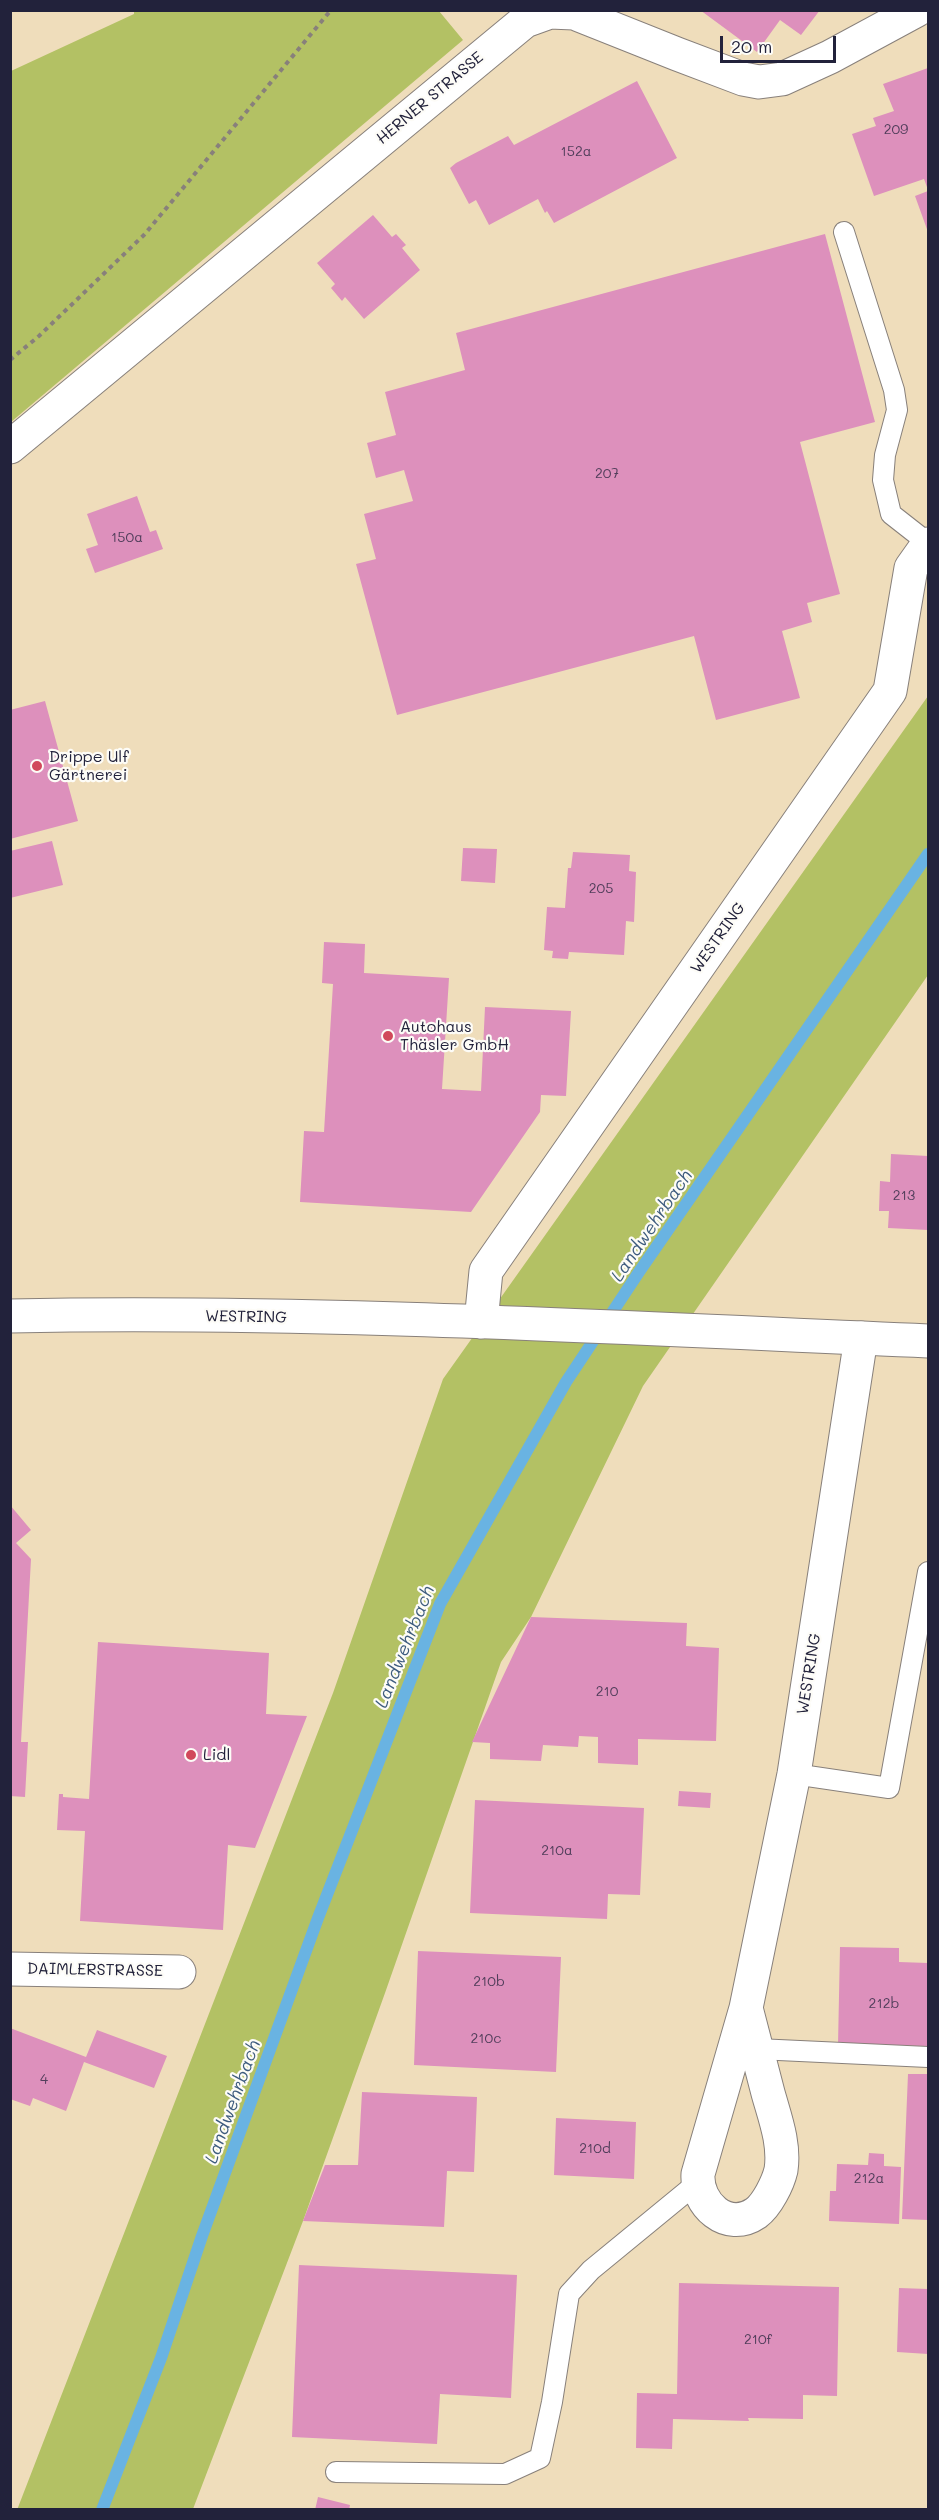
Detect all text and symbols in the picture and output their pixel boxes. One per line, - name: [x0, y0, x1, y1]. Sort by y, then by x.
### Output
- scale bar: [723, 24, 838, 62]
- text: 20 m: [731, 34, 772, 58]
- street label: HERNER STRASSE: [373, 48, 487, 148]
- house number: 209: [884, 122, 908, 138]
- house number: 152a: [561, 144, 591, 160]
- house number: 207: [595, 466, 619, 482]
- house number: 150a: [111, 530, 143, 546]
- place label: Drippe Ulf Gärtnerei: [49, 747, 129, 785]
- marker: Drippe Ulf Gärtnerei: [30, 759, 44, 773]
- house number: 205: [589, 881, 613, 897]
- street label: WESTRING: [687, 899, 749, 977]
- place label: Autohaus Thäsler GmbH: [400, 1017, 509, 1055]
- marker: Autohaus Thäsler GmbH: [381, 1029, 395, 1043]
- water label: Landwehrbach: [607, 1166, 697, 1286]
- house number: 213: [893, 1188, 915, 1204]
- street label: WESTRING: [205, 1307, 287, 1327]
- water label: Landwehrbach: [371, 1583, 439, 1711]
- street label: WESTRING: [793, 1632, 825, 1716]
- house number: 210: [596, 1684, 618, 1700]
- place label: Lidl: [203, 1745, 230, 1765]
- marker: Lidl: [184, 1748, 198, 1762]
- house number: 210a: [541, 1843, 573, 1859]
- street label: DAIMLERSTRASSE: [27, 1959, 163, 1981]
- house number: 210b: [473, 1974, 505, 1990]
- house number: 212b: [869, 1996, 899, 2012]
- house number: 210c: [471, 2031, 501, 2047]
- water label: Landwehrbach: [201, 2037, 265, 2167]
- house number: 4: [40, 2072, 48, 2088]
- house number: 210d: [579, 2141, 611, 2157]
- house number: 212a: [854, 2171, 884, 2187]
- house number: 210f: [744, 2332, 772, 2348]

